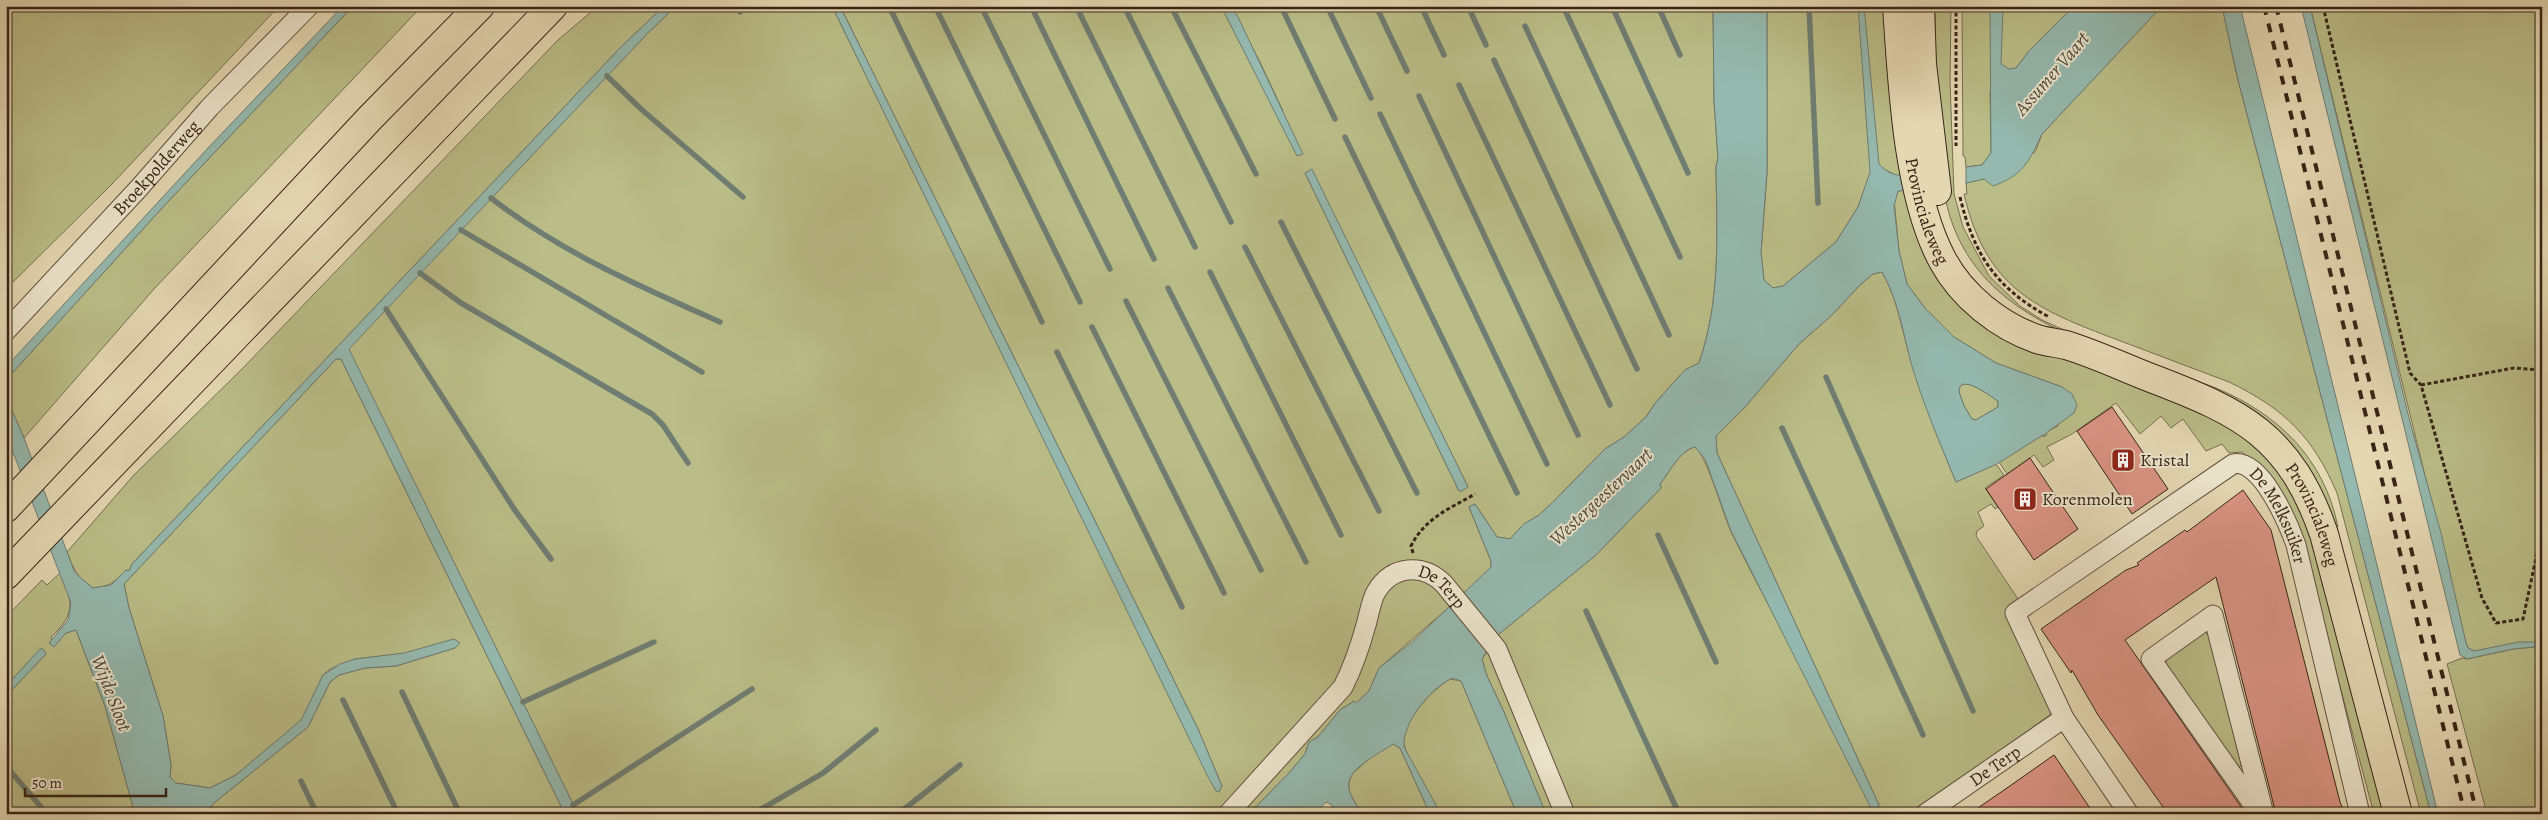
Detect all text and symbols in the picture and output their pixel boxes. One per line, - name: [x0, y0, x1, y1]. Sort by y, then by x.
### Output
- water label: Assumer Vaart: [2008, 26, 2096, 122]
- street label: Broekpolderweg: [107, 115, 205, 221]
- street label: Provincialeweg: [1900, 156, 1955, 269]
- water label: Westergeestervaart: [1544, 441, 1659, 552]
- building icon: Kristal: [2110, 447, 2136, 473]
- place label: Kristal: [2140, 448, 2190, 472]
- street label: Provincialeweg: [2280, 458, 2344, 569]
- street label: De Melksuiker: [2244, 461, 2312, 566]
- building icon: Korenmolen: [2012, 486, 2038, 512]
- place label: Korenmolen: [2042, 487, 2133, 511]
- street label: De Terp: [1415, 559, 1471, 614]
- water label: Wijde Sloot: [85, 651, 138, 736]
- street label: De Terp: [1964, 739, 2025, 792]
- scale bar: [25, 765, 166, 797]
- text: 50 m: [32, 773, 62, 793]

